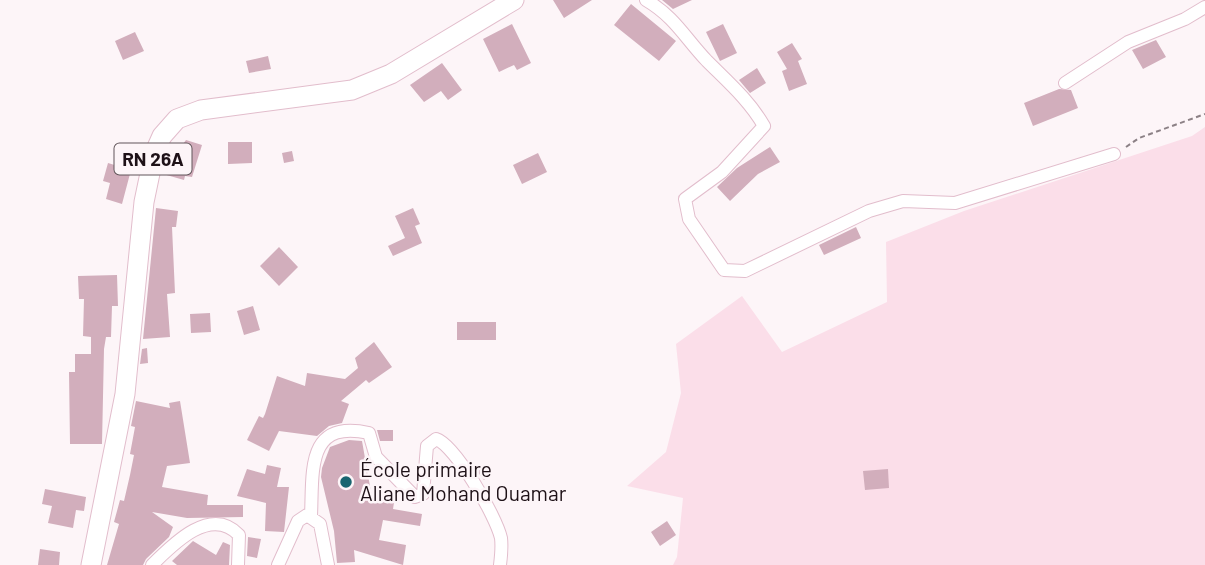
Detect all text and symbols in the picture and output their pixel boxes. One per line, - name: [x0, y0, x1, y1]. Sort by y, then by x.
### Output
- road number: RN 26A: [114, 144, 192, 174]
- place label: École primaire Aliane Mohand Ouamar: [360, 456, 567, 505]
- marker: École primaire Aliane Mohand Ouamar: [338, 474, 354, 490]

